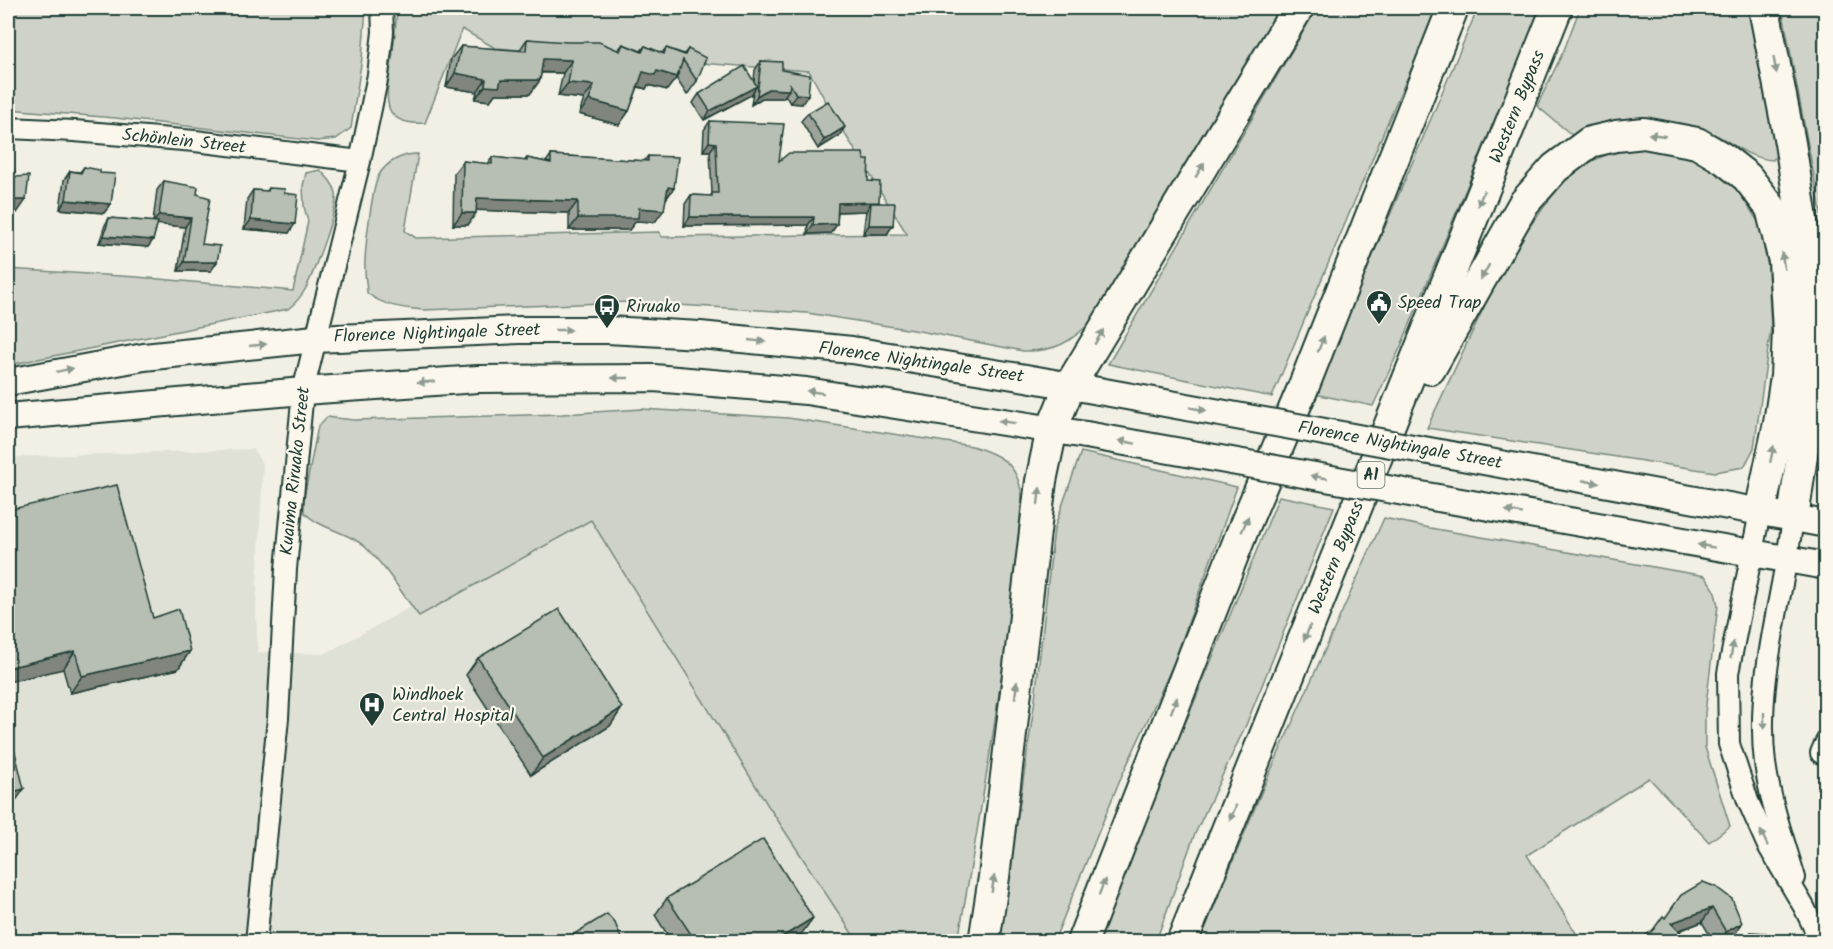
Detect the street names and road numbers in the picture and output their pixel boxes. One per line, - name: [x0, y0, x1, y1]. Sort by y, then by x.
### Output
- street label: Western Bypass: [1482, 46, 1554, 168]
- street label: Schönlein Street: [121, 121, 248, 163]
- street label: Florence Nightingale Street: [333, 316, 542, 352]
- street label: Florence Nightingale Street: [817, 334, 1026, 392]
- street label: Kuaima Riruako Street: [273, 384, 319, 557]
- street label: Florence Nightingale Street: [1296, 414, 1505, 478]
- road number: A1: [1358, 462, 1384, 488]
- street label: Western Bypass: [1301, 497, 1373, 619]

